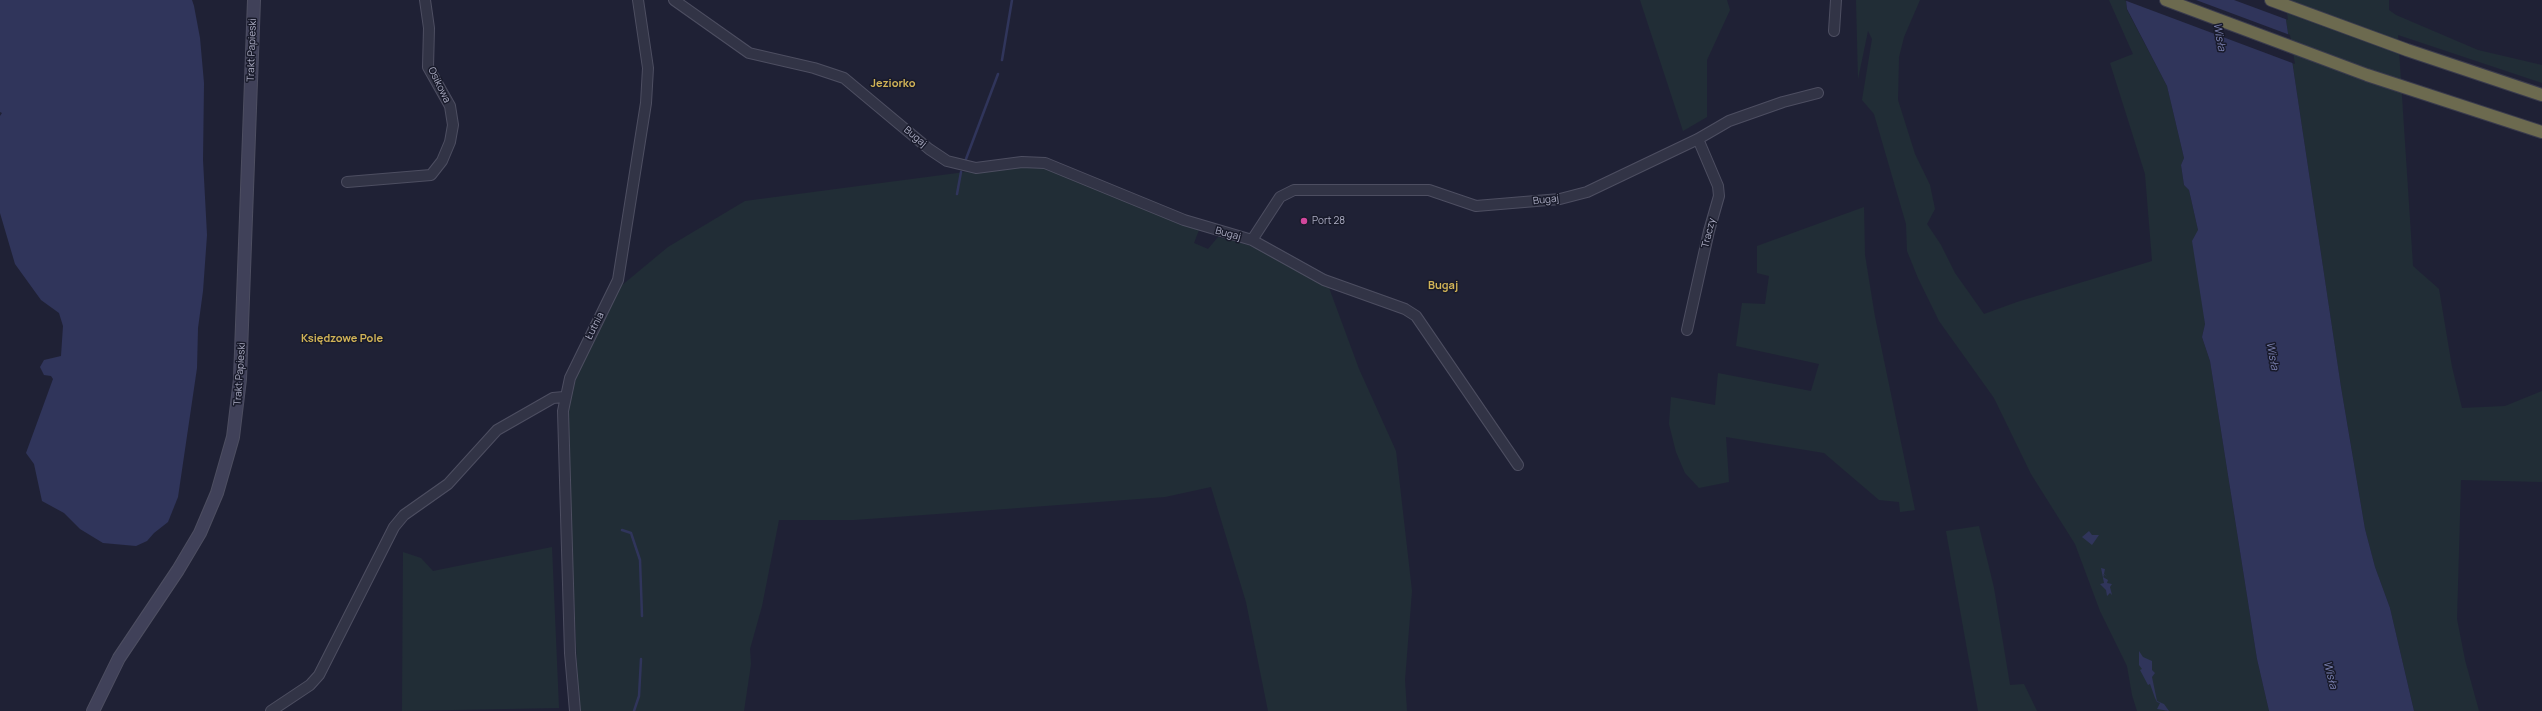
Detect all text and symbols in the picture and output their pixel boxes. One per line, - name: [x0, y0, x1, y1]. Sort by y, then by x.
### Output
- street label: Trakt Papieski: [245, 18, 259, 82]
- water label: Wisła: [2210, 22, 2228, 52]
- street label: Osikowa: [425, 65, 453, 105]
- district label: Jeziorko: [871, 77, 915, 91]
- street label: Bugaj: [901, 124, 929, 150]
- street label: Bugaj: [1532, 193, 1560, 207]
- place label: Port 28: [1312, 215, 1345, 227]
- marker: Port 28: [1299, 216, 1309, 226]
- street label: Traczy: [1700, 217, 1718, 249]
- street label: Bugaj: [1214, 225, 1242, 243]
- district label: Bugaj: [1428, 279, 1458, 293]
- street label: Łutnia: [583, 310, 607, 342]
- district label: Księdzowe Pole: [301, 332, 383, 346]
- water label: Wisła: [2263, 341, 2281, 371]
- street label: Trakt Papieski: [232, 342, 248, 406]
- water label: Wisła: [2320, 660, 2340, 690]

